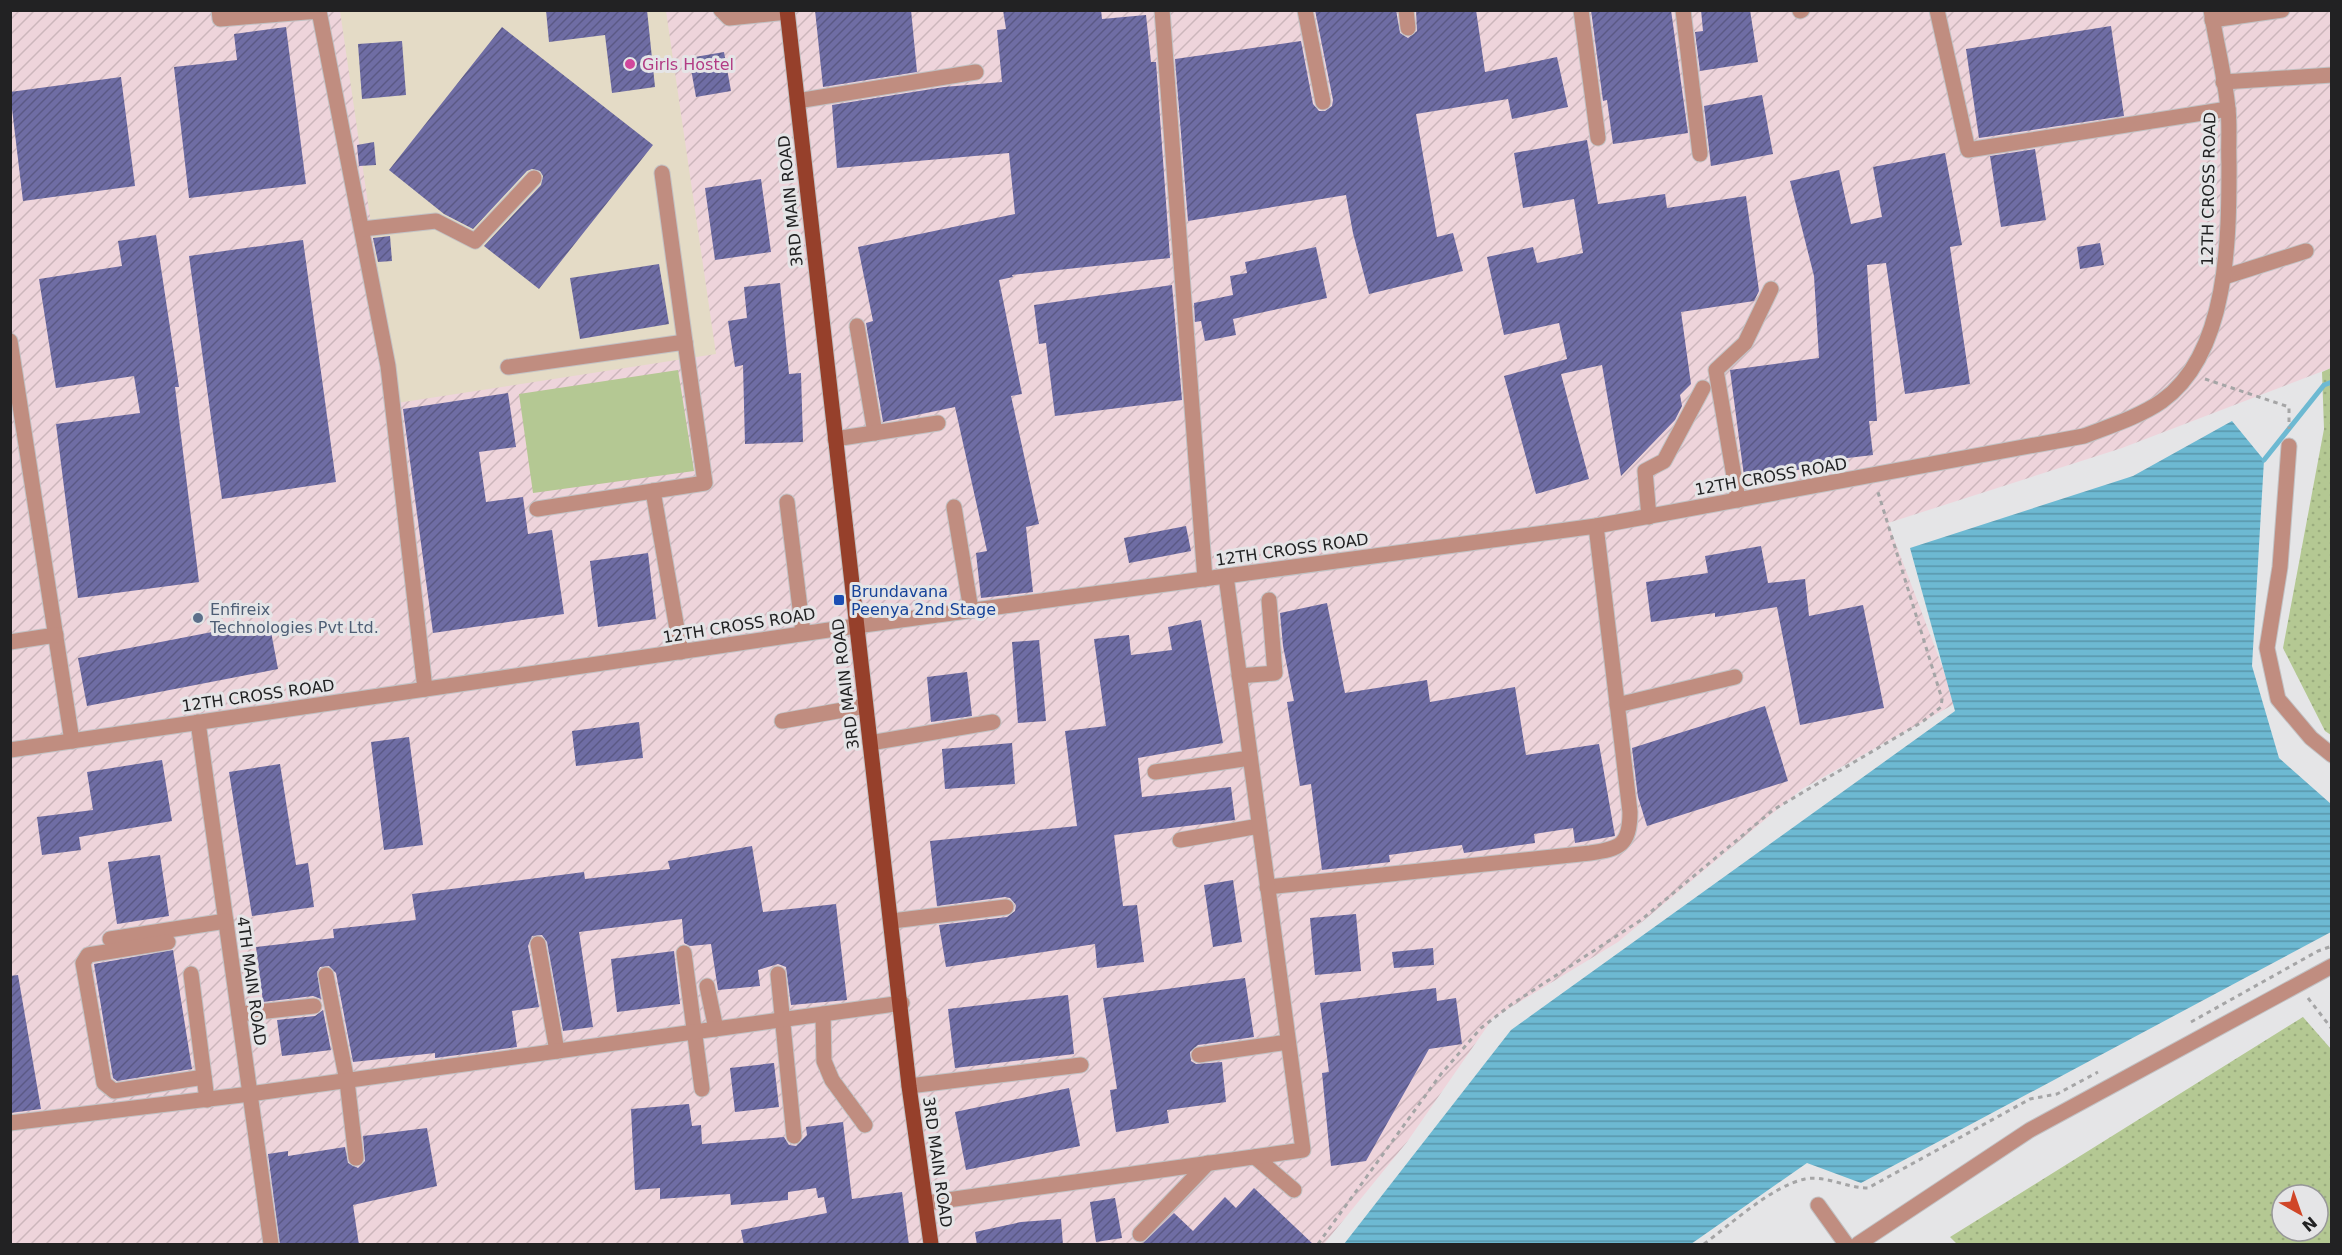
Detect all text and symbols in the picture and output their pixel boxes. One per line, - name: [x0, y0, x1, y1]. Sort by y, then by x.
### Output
- place label: Girls Hostel: [642, 55, 734, 74]
- marker: Girls Hostel: [623, 57, 637, 71]
- street label: 12TH CROSS ROAD: [2198, 112, 2219, 266]
- street label: 3RD MAIN ROAD: [774, 134, 807, 268]
- street label: 12TH CROSS ROAD: [1693, 454, 1849, 499]
- street label: 12TH CROSS ROAD: [1214, 529, 1370, 570]
- place label: Brundavana Peenya 2nd Stage: [851, 582, 996, 619]
- marker: Brundavana Peenya 2nd Stage: [832, 593, 846, 607]
- place label: Enfireix Technologies Pvt Ltd.: [209, 600, 379, 637]
- street label: 12TH CROSS ROAD: [661, 604, 817, 647]
- marker: Enfireix Technologies Pvt Ltd.: [191, 611, 205, 625]
- street label: 3RD MAIN ROAD: [828, 617, 863, 751]
- street label: 12TH CROSS ROAD: [180, 675, 336, 716]
- street label: 4TH MAIN ROAD: [233, 915, 270, 1047]
- street label: 3RD MAIN ROAD: [919, 1095, 956, 1229]
- north arrow: [2270, 1183, 2330, 1243]
- text: N: [2298, 1213, 2321, 1236]

